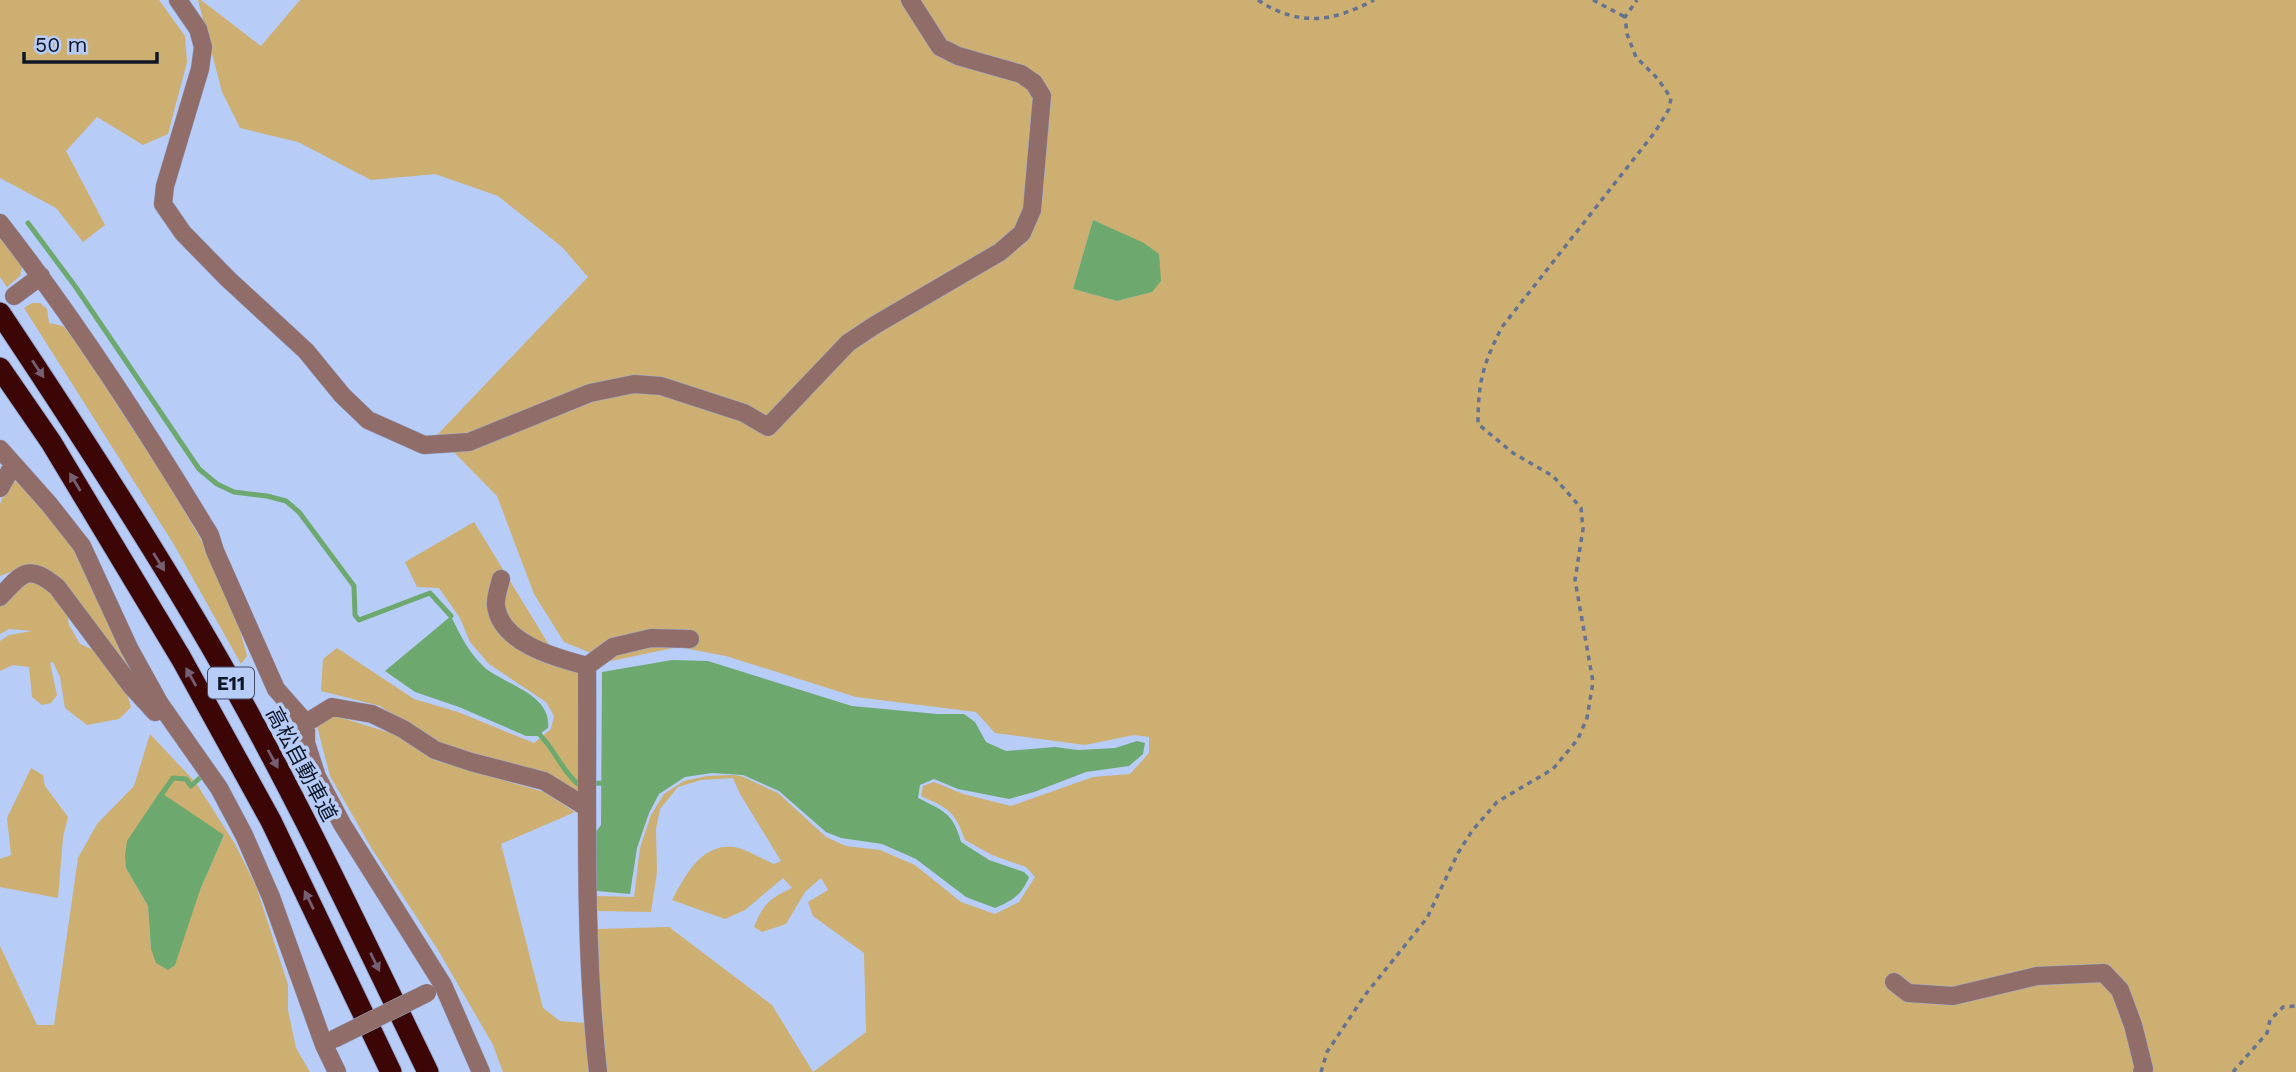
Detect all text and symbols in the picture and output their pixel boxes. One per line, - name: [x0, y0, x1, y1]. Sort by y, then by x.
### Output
- scale bar: [24, 21, 158, 65]
- text: 50 m: [35, 32, 87, 57]
- one-way arrow: [31, 360, 44, 379]
- one-way arrow: [68, 472, 81, 491]
- one-way arrow: [153, 552, 166, 571]
- one-way arrow: [185, 667, 197, 687]
- road number: E11: [208, 668, 254, 698]
- street label: 高松自動車道: [261, 703, 343, 825]
- one-way arrow: [267, 749, 279, 769]
- one-way arrow: [303, 890, 314, 910]
- one-way arrow: [369, 952, 380, 972]

